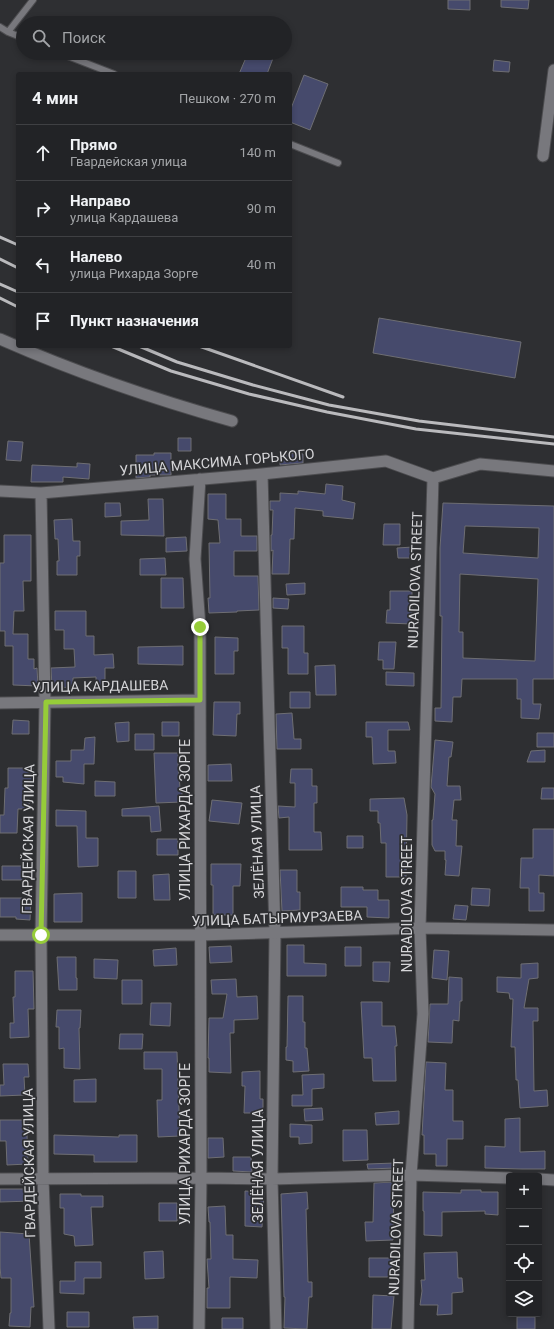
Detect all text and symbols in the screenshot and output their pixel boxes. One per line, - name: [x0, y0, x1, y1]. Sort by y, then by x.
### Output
- search box: [16, 16, 292, 60]
- icon: search: [30, 27, 52, 49]
- text: Поиск: [62, 29, 106, 47]
- text: 4 мин: [32, 88, 78, 108]
- text: Пешком · 270 m: [179, 91, 276, 106]
- text: Прямо: [70, 136, 117, 154]
- icon: ahead: [32, 142, 54, 164]
- text: 140 m: [239, 145, 276, 160]
- text: Гвардейская улица: [70, 154, 187, 169]
- text: Направо: [70, 192, 131, 210]
- icon: right: [32, 198, 54, 220]
- text: 90 m: [247, 201, 276, 216]
- text: улица Кардашева: [70, 210, 178, 225]
- text: Налево: [70, 248, 122, 266]
- icon: left: [32, 254, 54, 276]
- text: 40 m: [247, 257, 276, 272]
- text: улица Рихарда Зорге: [70, 266, 198, 281]
- icon: arrive: [32, 310, 54, 332]
- text: Пункт назначения: [70, 312, 199, 330]
- street label: УЛИЦА МАКСИМА ГОРЬКОГО: [119, 446, 315, 478]
- street label: NURADILOVA STREET: [405, 511, 425, 649]
- route end: [191, 618, 209, 636]
- street label: УЛИЦА КАРДАШЕВА: [32, 677, 168, 695]
- street label: УЛИЦА РИХАРДА ЗОРГЕ: [177, 739, 193, 901]
- street label: ГВАРДЕЙСКАЯ УЛИЦА: [19, 764, 37, 914]
- street label: ЗЕЛЁНАЯ УЛИЦА: [247, 785, 267, 899]
- street label: NURADILOVA STREET: [399, 835, 415, 973]
- street label: УЛИЦА БАТЫРМУРЗАЕВА: [191, 907, 363, 929]
- route start: [32, 926, 50, 944]
- street label: УЛИЦА РИХАРДА ЗОРГЕ: [177, 1063, 193, 1225]
- street label: ГВАРДЕЙСКАЯ УЛИЦА: [20, 1088, 38, 1238]
- street label: ЗЕЛЁНАЯ УЛИЦА: [250, 1109, 266, 1223]
- street label: NURADILOVA STREET: [386, 1158, 406, 1296]
- map controls: [506, 1173, 542, 1317]
- button: +: [506, 1173, 542, 1209]
- button: −: [506, 1209, 542, 1245]
- button: locate: [506, 1245, 542, 1281]
- button: layers: [506, 1281, 542, 1317]

